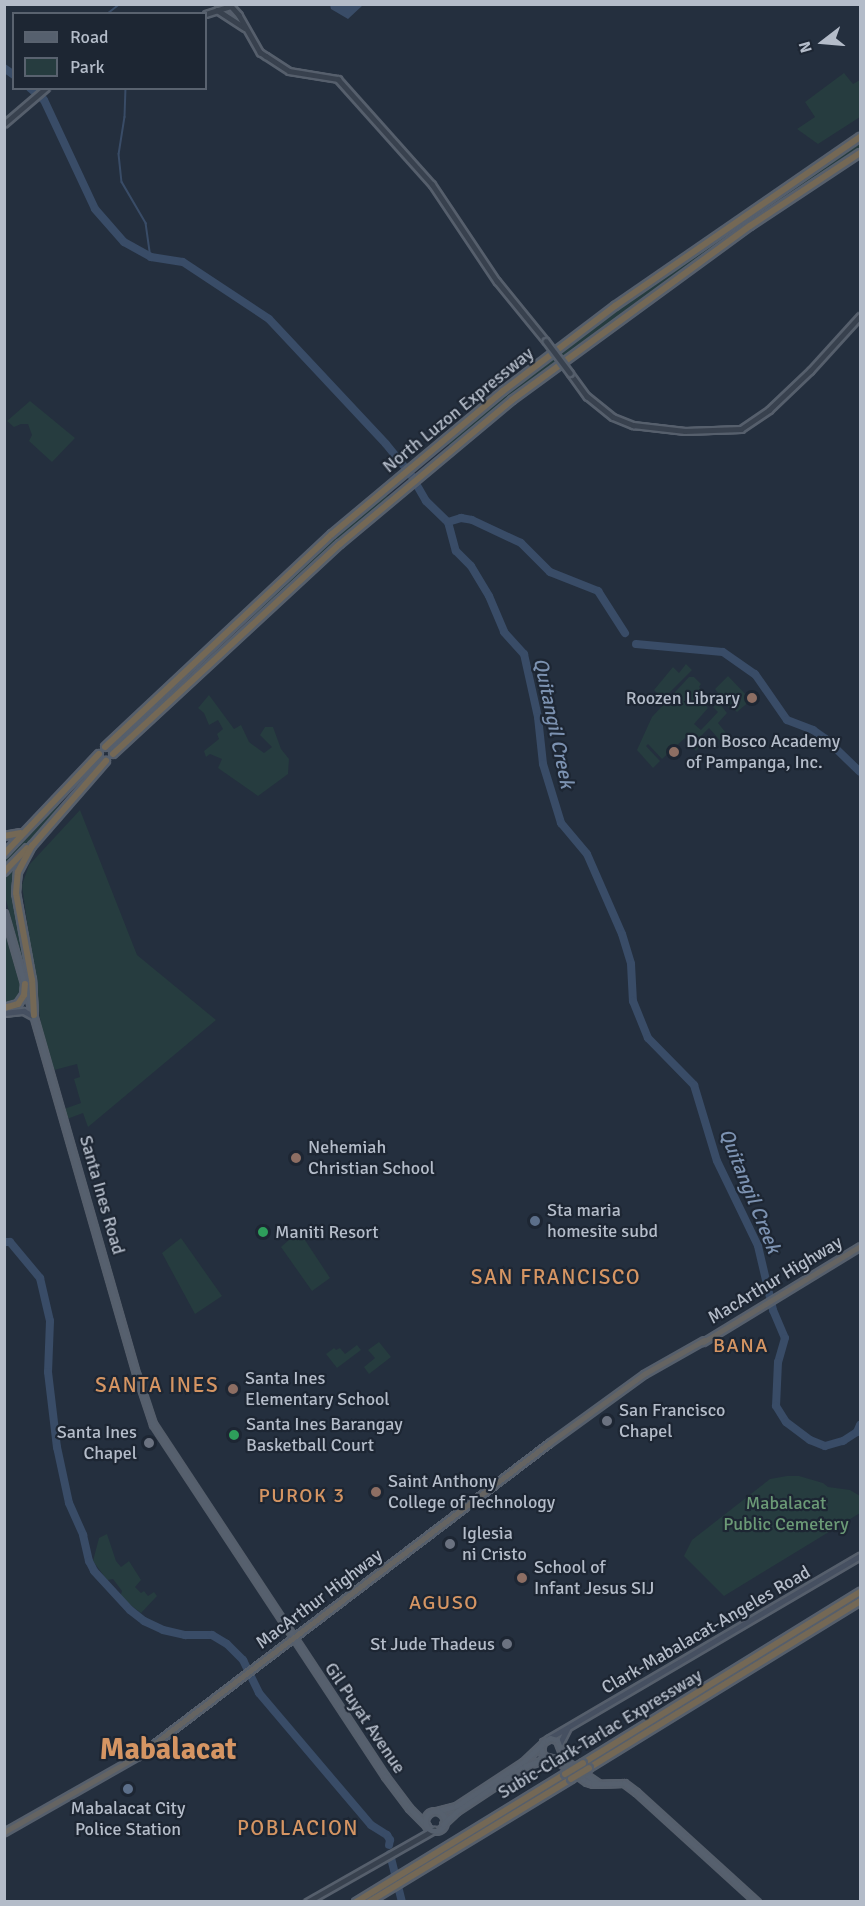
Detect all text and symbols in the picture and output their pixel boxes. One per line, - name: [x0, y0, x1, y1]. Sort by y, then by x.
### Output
- legend: [12, 12, 207, 90]
- north arrow: [793, 12, 853, 72]
- text: Road: [70, 26, 109, 48]
- text: N: [795, 39, 817, 55]
- text: Park: [70, 56, 105, 78]
- street label: North Luzon Expressway: [378, 343, 538, 477]
- water label: Quitangil Creek: [528, 656, 580, 790]
- place label: Roozen Library: [626, 687, 740, 709]
- marker: Roozen Library: [745, 691, 759, 705]
- place label: Don Bosco Academy of Pampanga, Inc.: [686, 731, 840, 774]
- marker: Don Bosco Academy of Pampanga, Inc.: [667, 745, 681, 759]
- water label: Quitangil Creek: [714, 1125, 786, 1257]
- street label: Santa Ines Road: [75, 1133, 129, 1257]
- place label: Nehemiah Christian School: [308, 1137, 435, 1180]
- marker: Nehemiah Christian School: [289, 1151, 303, 1165]
- place label: Sta maria homesite subd: [547, 1200, 658, 1242]
- marker: Sta maria homesite subd: [528, 1214, 542, 1228]
- place label: Maniti Resort: [275, 1221, 379, 1243]
- marker: Maniti Resort: [256, 1225, 270, 1239]
- street label: MacArthur Highway: [704, 1231, 846, 1329]
- district label: SAN FRANCISCO: [471, 1264, 641, 1290]
- district label: BANA: [713, 1333, 769, 1357]
- place label: Santa Ines Elementary School: [245, 1368, 390, 1410]
- district label: SANTA INES: [95, 1372, 219, 1398]
- marker: Santa Ines Elementary School: [226, 1382, 240, 1396]
- place label: San Francisco Chapel: [619, 1400, 725, 1442]
- place label: Santa Ines Barangay Basketball Court: [246, 1414, 403, 1456]
- marker: San Francisco Chapel: [600, 1414, 614, 1428]
- place label: Santa Ines Chapel: [57, 1422, 137, 1464]
- marker: Santa Ines Barangay Basketball Court: [227, 1428, 241, 1442]
- marker: Santa Ines Chapel: [142, 1436, 156, 1450]
- place label: Saint Anthony College of Technology: [388, 1471, 555, 1514]
- district label: PUROK 3: [258, 1483, 346, 1507]
- marker: Saint Anthony College of Technology: [369, 1485, 383, 1499]
- park label: Mabalacat Public Cemetery: [723, 1493, 849, 1536]
- place label: Iglesia ni Cristo: [462, 1523, 527, 1565]
- marker: Iglesia ni Cristo: [443, 1537, 457, 1551]
- street label: MacArthur Highway: [251, 1544, 387, 1654]
- place label: School of Infant Jesus SIJ: [534, 1557, 654, 1600]
- street label: Clark-Mabalacat-Angeles Road: [598, 1561, 814, 1699]
- marker: School of Infant Jesus SIJ: [515, 1571, 529, 1585]
- district label: AGUSO: [409, 1590, 479, 1614]
- place label: St Jude Thadeus: [370, 1633, 495, 1655]
- marker: St Jude Thadeus: [500, 1637, 514, 1651]
- street label: Gil Puyat Avenue: [320, 1658, 410, 1778]
- street label: Subic-Clark-Tarlac Expressway: [494, 1664, 706, 1804]
- district label: Mabalacat: [99, 1732, 237, 1768]
- marker: Mabalacat City Police Station: [121, 1782, 135, 1796]
- place label: Mabalacat City Police Station: [71, 1798, 185, 1840]
- district label: POBLACION: [237, 1815, 359, 1841]

